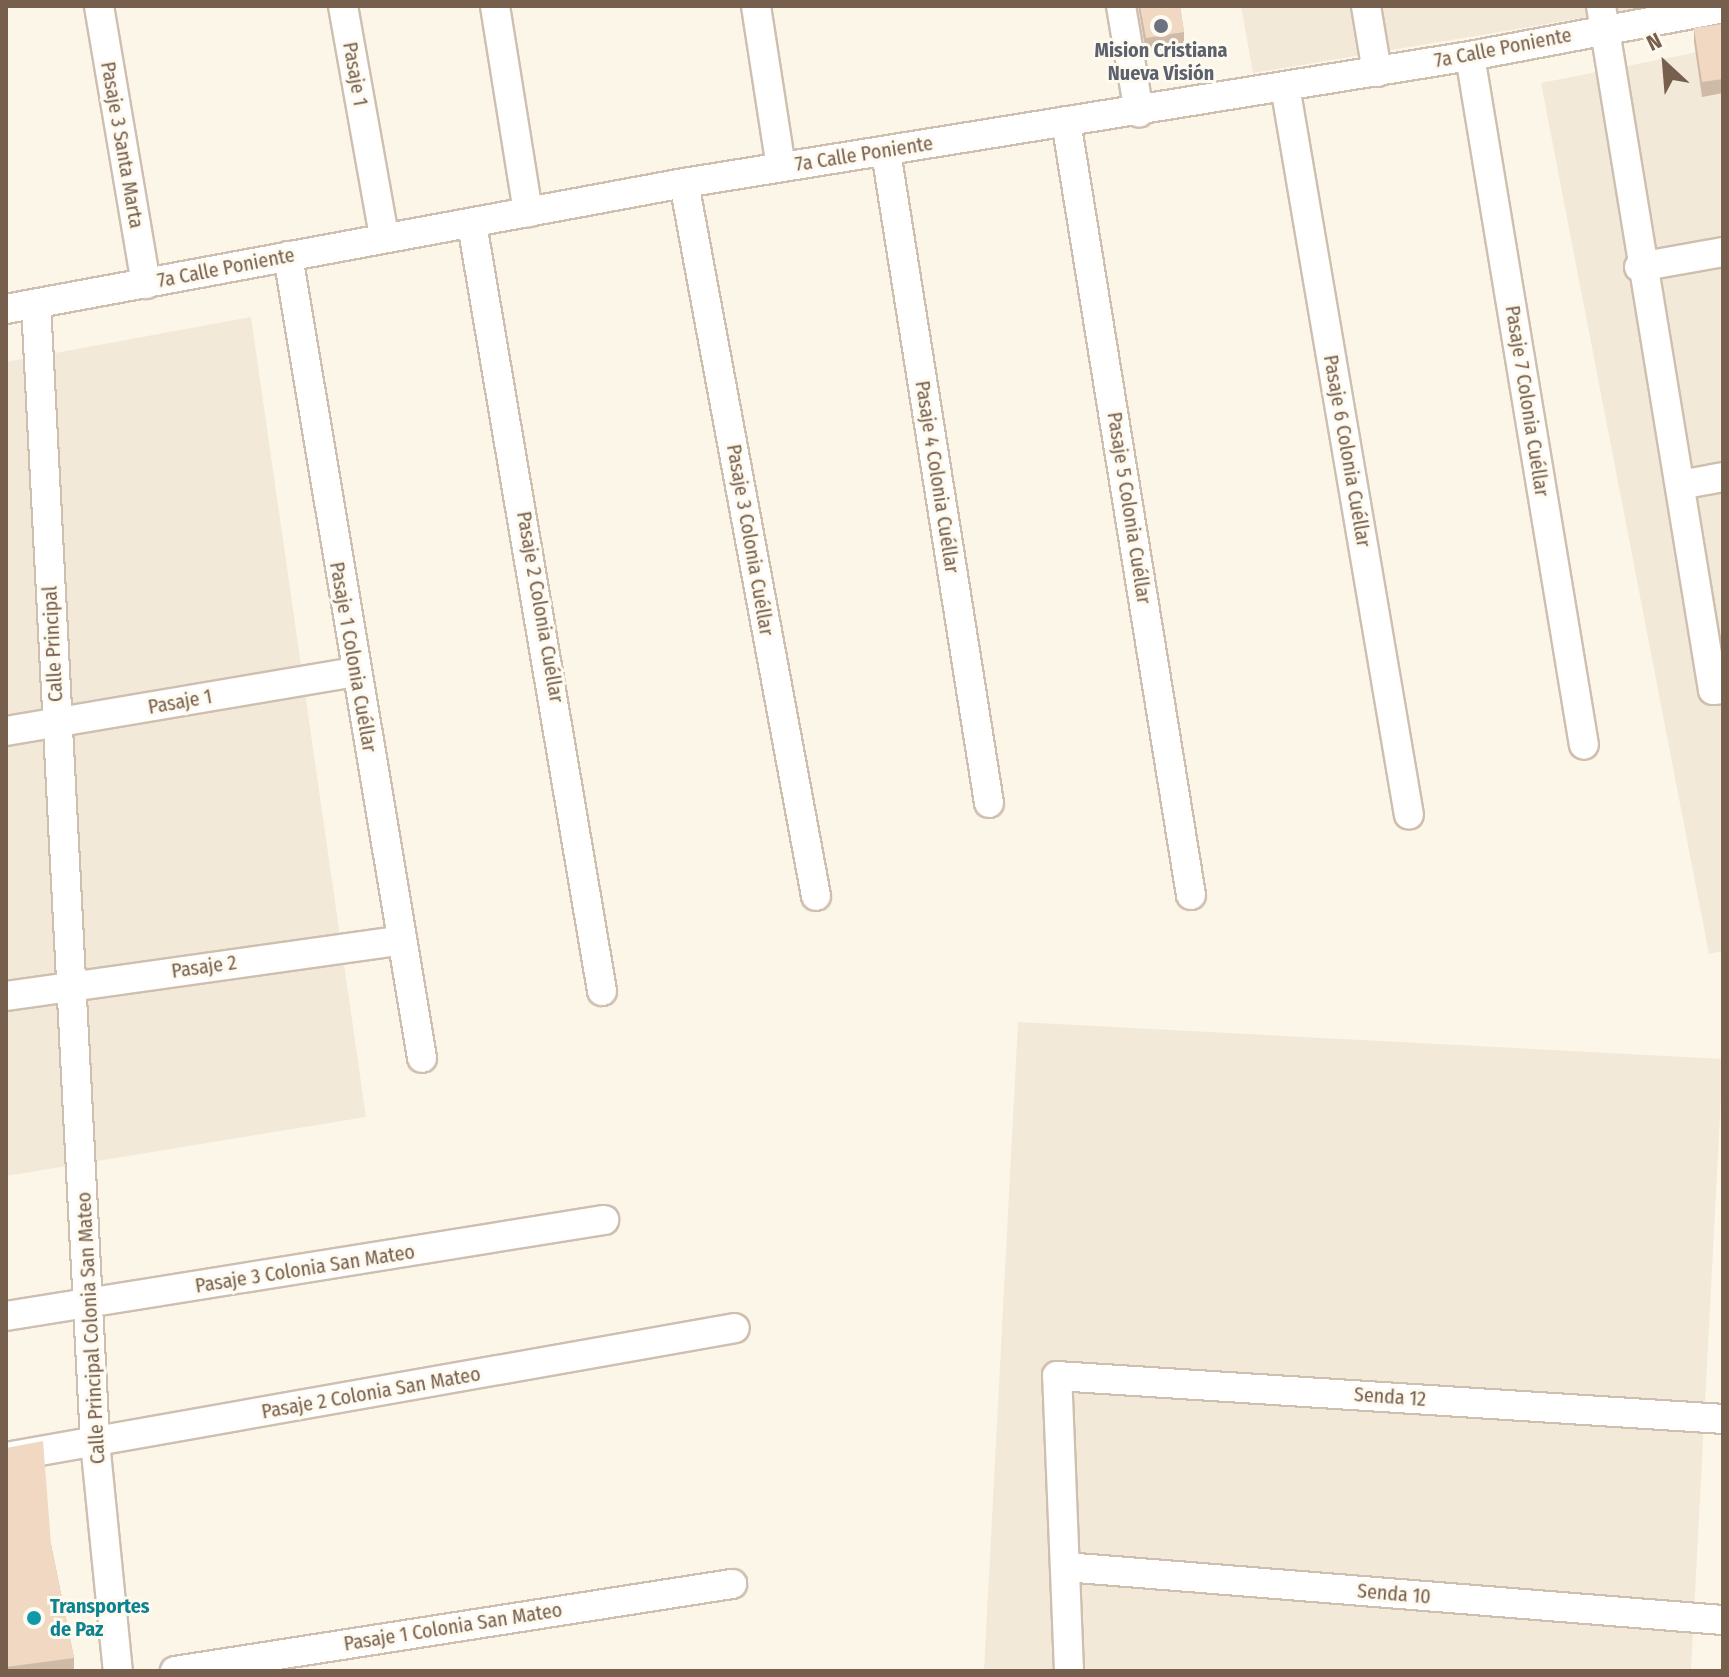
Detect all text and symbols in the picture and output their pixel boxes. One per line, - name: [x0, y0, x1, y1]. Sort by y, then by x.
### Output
- marker: Mision Cristiana Nueva Visión: [1152, 17, 1170, 35]
- street label: 7a Calle Poniente: [1432, 23, 1574, 73]
- north arrow: [1625, 24, 1705, 104]
- text: N: [1642, 27, 1666, 57]
- place label: Mision Cristiana Nueva Visión: [1095, 38, 1227, 85]
- street label: Pasaje 1: [338, 40, 372, 108]
- street label: Pasaje 3 Santa Marta: [96, 60, 148, 230]
- street label: 7a Calle Poniente: [793, 131, 935, 177]
- street label: 7a Calle Poniente: [155, 243, 297, 293]
- street label: Pasaje 7 Colonia Cuéllar: [1500, 304, 1554, 498]
- street label: Pasaje 6 Colonia Cuéllar: [1318, 353, 1376, 549]
- street label: Pasaje 4 Colonia Cuéllar: [910, 379, 964, 575]
- street label: Pasaje 5 Colonia Cuéllar: [1102, 410, 1156, 606]
- street label: Pasaje 3 Colonia Cuéllar: [721, 442, 779, 638]
- street label: Pasaje 2 Colonia Cuéllar: [511, 510, 569, 704]
- street label: Pasaje 1 Colonia Cuéllar: [324, 560, 382, 754]
- street label: Calle Principal: [38, 585, 68, 703]
- street label: Pasaje 1: [146, 685, 214, 719]
- street label: Pasaje 2: [170, 951, 238, 983]
- street label: Calle Principal Colonia San Mateo: [72, 1191, 110, 1465]
- street label: Pasaje 3 Colonia San Mateo: [193, 1240, 417, 1298]
- street label: Pasaje 2 Colonia San Mateo: [260, 1362, 482, 1424]
- street label: Senda 12: [1353, 1383, 1427, 1411]
- street label: Senda 10: [1356, 1579, 1432, 1609]
- place label: Transportes de Paz: [50, 1594, 150, 1641]
- street label: Pasaje 1 Colonia San Mateo: [342, 1598, 564, 1656]
- marker: Transportes de Paz: [25, 1609, 43, 1627]

